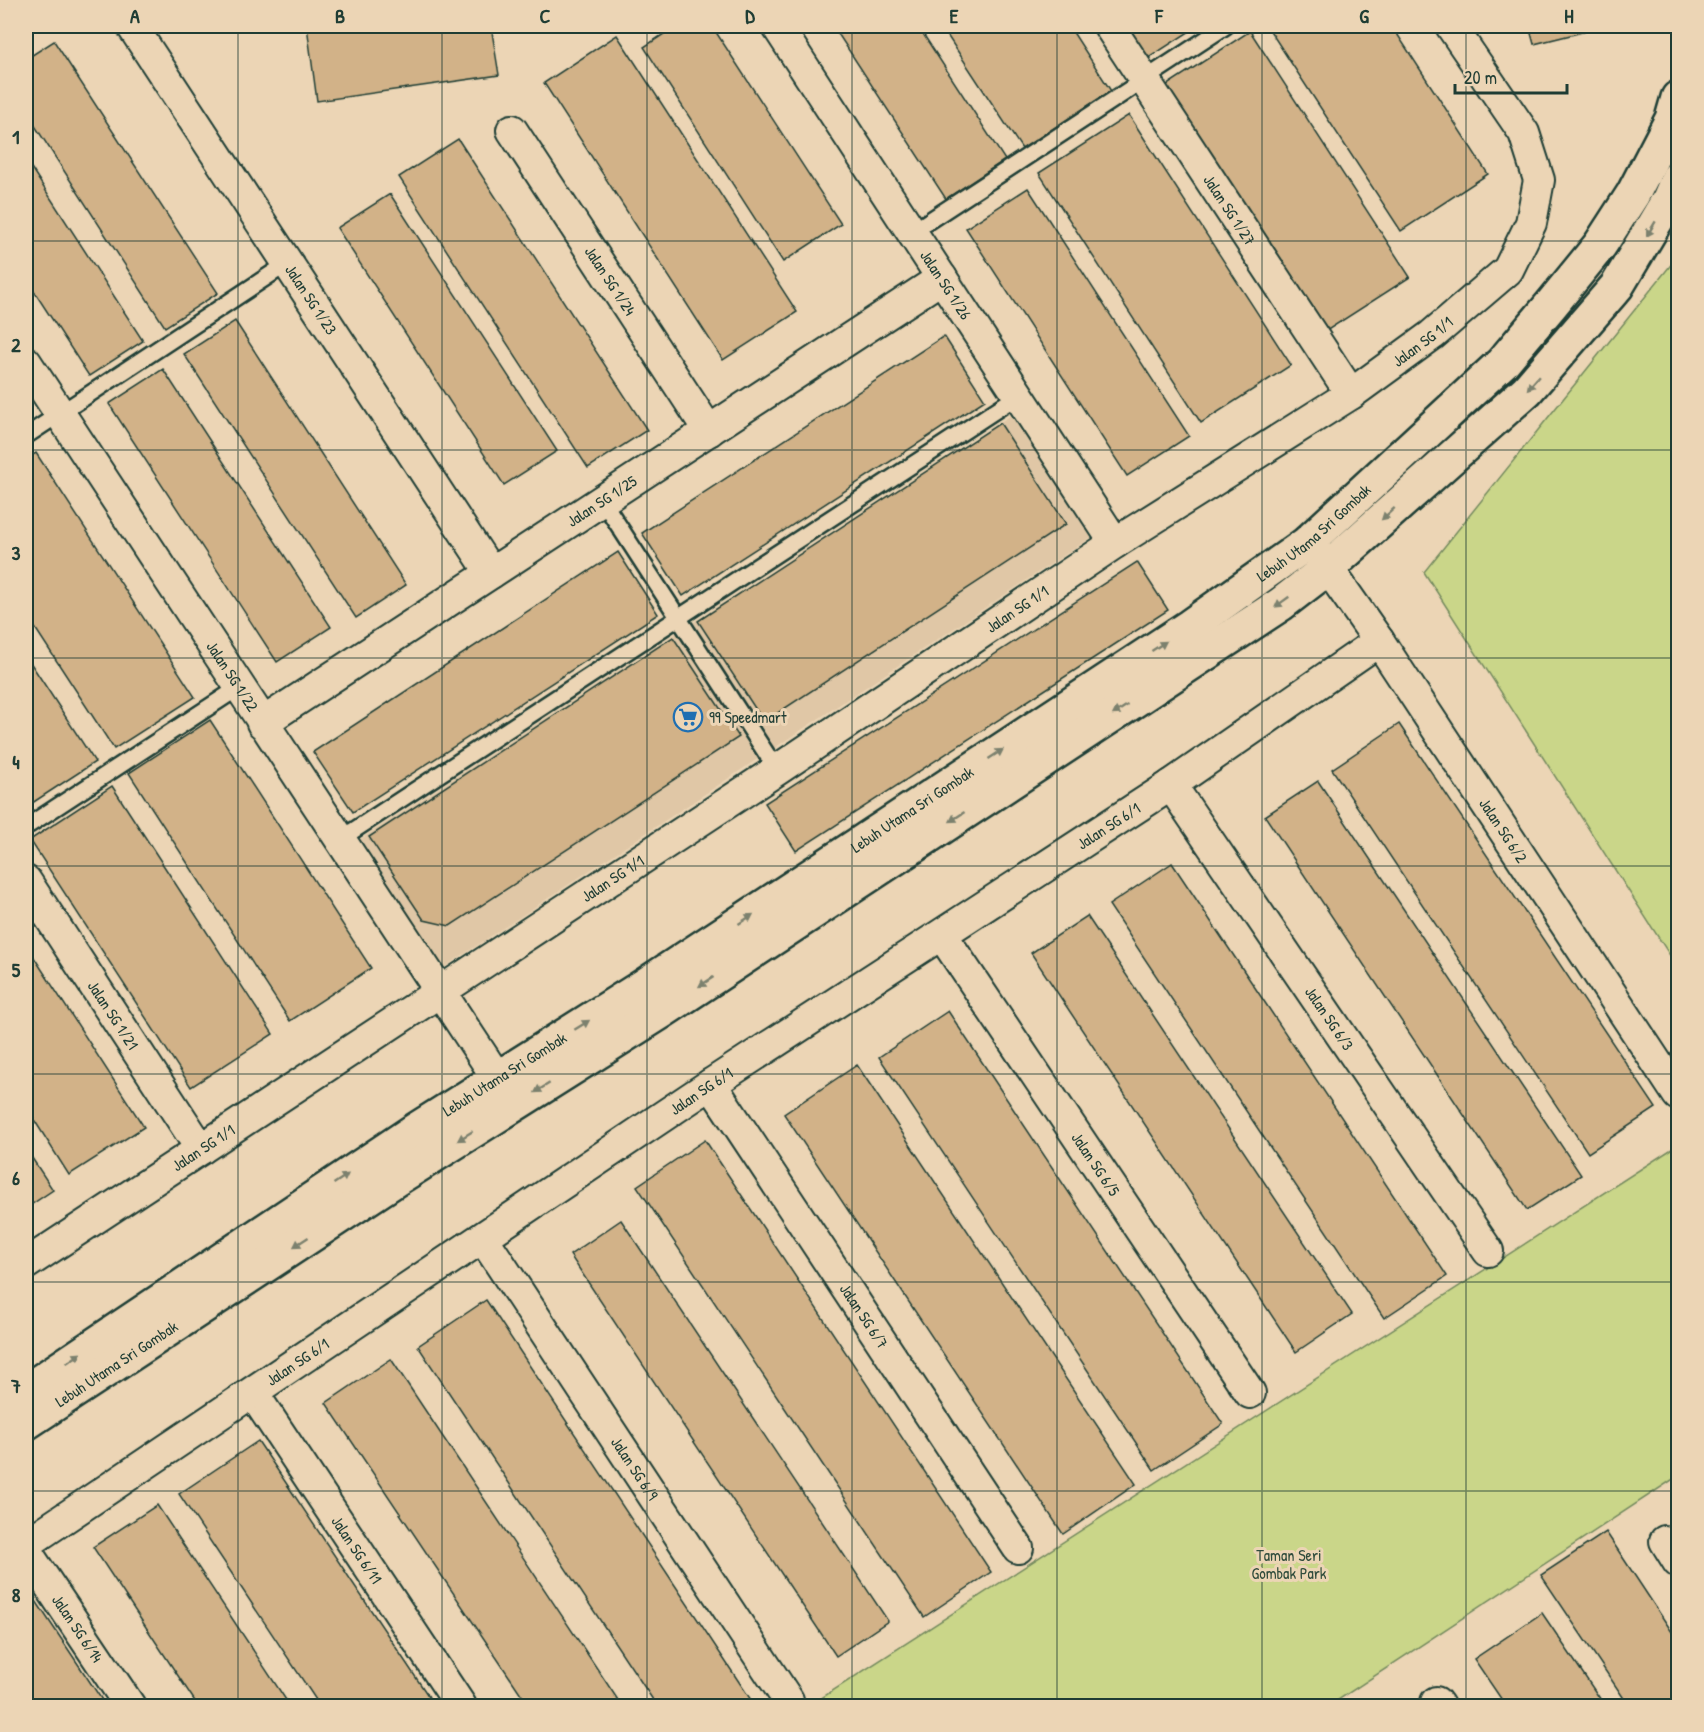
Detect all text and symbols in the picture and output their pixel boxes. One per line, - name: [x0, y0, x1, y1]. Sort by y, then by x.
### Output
- text: A: [130, 2, 140, 29]
- text: B: [335, 2, 345, 29]
- text: C: [540, 2, 551, 29]
- text: D: [745, 2, 755, 29]
- text: E: [950, 2, 959, 29]
- text: F: [1154, 2, 1164, 29]
- text: G: [1359, 2, 1369, 29]
- text: H: [1564, 2, 1574, 29]
- scale bar: [1455, 57, 1568, 95]
- text: 20 m: [1464, 65, 1497, 90]
- text: 1: [12, 123, 20, 150]
- street label: Jalan SG 1/27: [1199, 170, 1261, 250]
- one-way arrow: [1646, 221, 1656, 238]
- street label: Jalan SG 1/24: [580, 242, 641, 319]
- street label: Jalan SG 1/26: [915, 246, 977, 324]
- street label: Jalan SG 1/23: [280, 260, 342, 339]
- street label: Jalan SG 1/1: [1388, 311, 1458, 371]
- text: 2: [11, 331, 21, 358]
- one-way arrow: [1526, 376, 1540, 391]
- street label: Jalan SG 1/25: [563, 470, 641, 532]
- street label: Lebuh Utama Sri Gombak: [1252, 478, 1376, 587]
- one-way arrow: [1381, 507, 1396, 520]
- text: 3: [12, 539, 21, 566]
- street label: Jalan SG 1/1: [981, 580, 1053, 638]
- one-way arrow: [1275, 596, 1290, 608]
- street label: Jalan SG 1/22: [202, 637, 264, 716]
- one-way arrow: [1150, 641, 1167, 652]
- supermarket icon: 99 Speedmart: [672, 701, 704, 733]
- one-way arrow: [1112, 704, 1128, 716]
- place label: 99 Speedmart: [709, 706, 787, 728]
- text: 4: [12, 748, 20, 775]
- one-way arrow: [988, 749, 1004, 760]
- street label: Lebuh Utama Sri Gombak: [846, 761, 978, 858]
- street label: Jalan SG 6/2: [1474, 794, 1533, 867]
- street label: Jalan SG 6/1: [1072, 797, 1144, 854]
- one-way arrow: [949, 811, 965, 823]
- street label: Jalan SG 1/1: [577, 849, 648, 907]
- one-way arrow: [737, 913, 753, 925]
- text: 5: [12, 956, 21, 983]
- street label: Jalan SG 1/21: [83, 976, 144, 1054]
- one-way arrow: [698, 976, 714, 987]
- street label: Jalan SG 6/3: [1300, 982, 1359, 1054]
- one-way arrow: [574, 1020, 590, 1031]
- street label: Lebuh Utama Sri Gombak: [438, 1026, 571, 1121]
- street label: Jalan SG 6/1: [665, 1062, 737, 1120]
- one-way arrow: [534, 1082, 550, 1093]
- street label: Jalan SG 1/1: [167, 1119, 239, 1176]
- street label: Jalan SG 6/5: [1067, 1128, 1125, 1200]
- one-way arrow: [457, 1131, 473, 1142]
- text: 6: [12, 1164, 20, 1191]
- one-way arrow: [333, 1174, 349, 1185]
- one-way arrow: [293, 1236, 309, 1247]
- street label: Jalan SG 6/7: [835, 1279, 894, 1353]
- street label: Lebuh Utama Sri Gombak: [51, 1315, 182, 1412]
- street label: Jalan SG 6/1: [262, 1333, 333, 1391]
- one-way arrow: [66, 1353, 82, 1364]
- text: 7: [10, 1372, 21, 1399]
- street label: Jalan SG 6/9: [606, 1432, 664, 1504]
- street label: Jalan SG 6/11: [327, 1511, 388, 1588]
- park label: Taman Seri Gombak Park: [1252, 1544, 1327, 1584]
- text: 8: [12, 1581, 21, 1608]
- street label: Jalan SG 6/14: [47, 1590, 109, 1666]

